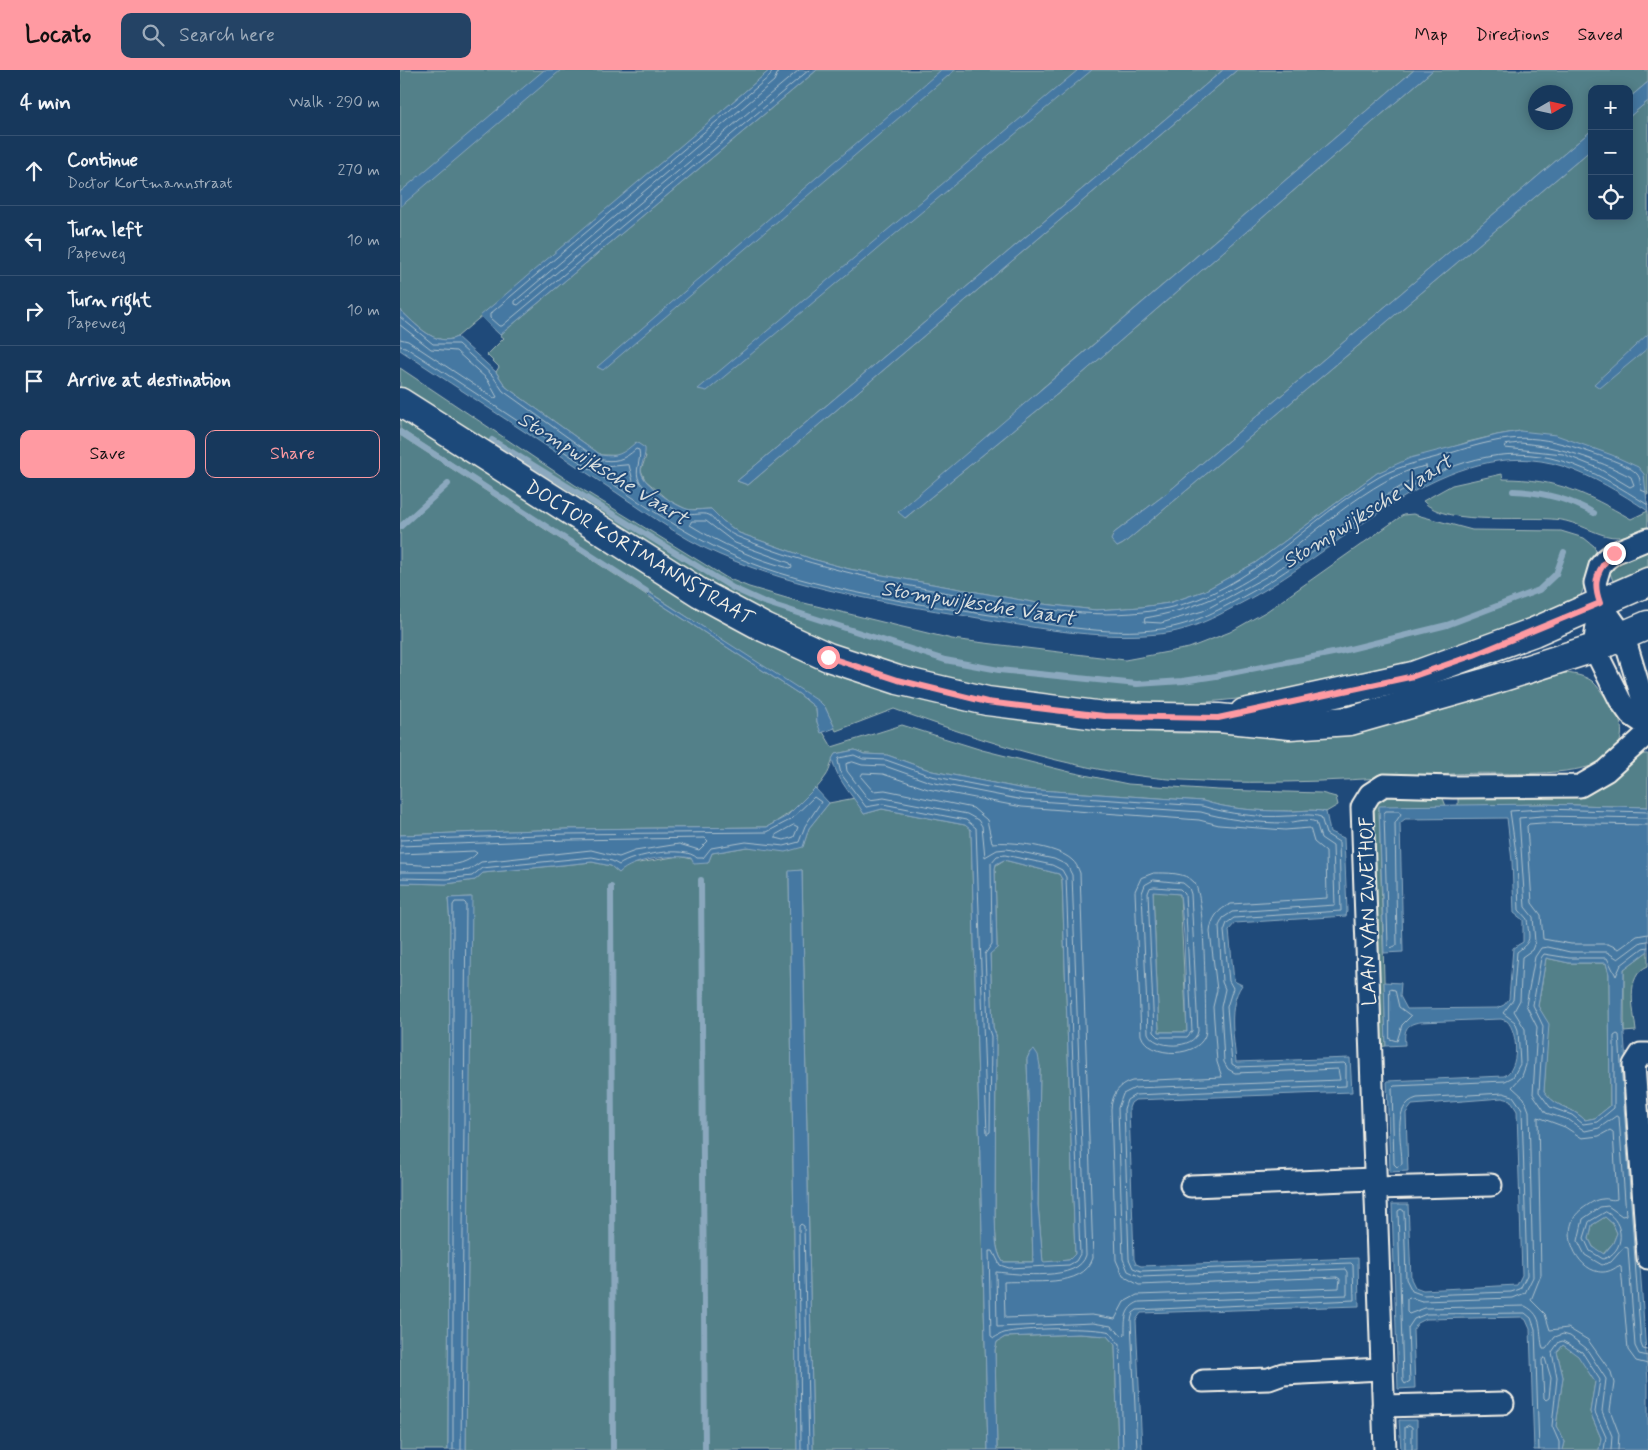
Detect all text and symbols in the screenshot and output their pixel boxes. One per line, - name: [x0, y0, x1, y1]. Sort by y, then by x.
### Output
- search box: [121, 13, 471, 58]
- text: Locato: [25, 20, 91, 51]
- icon: search: [139, 21, 167, 49]
- text: Search here: [179, 23, 275, 48]
- text: Map: [1415, 23, 1448, 47]
- text: Directions: [1476, 23, 1550, 47]
- text: Saved: [1578, 23, 1623, 47]
- north arrow: [1528, 85, 1573, 130]
- map controls: [1588, 85, 1633, 220]
- button: +: [1588, 85, 1633, 130]
- text: 4 min: [20, 89, 71, 117]
- text: Walk · 290 m: [289, 92, 380, 113]
- button: −: [1588, 130, 1633, 175]
- text: Continue: [67, 148, 138, 173]
- icon: ahead: [20, 157, 48, 185]
- text: 270 m: [337, 160, 380, 181]
- text: Doctor Kortmannstraat: [67, 173, 232, 194]
- button: locate: [1588, 175, 1633, 220]
- text: Turn left: [67, 218, 143, 243]
- icon: left: [20, 227, 48, 255]
- text: 10 m: [347, 230, 380, 251]
- text: Papeweg: [67, 243, 126, 264]
- text: Turn right: [67, 288, 151, 313]
- icon: right: [20, 297, 48, 325]
- text: 10 m: [347, 300, 380, 321]
- text: Papeweg: [67, 313, 126, 334]
- icon: arrive: [20, 367, 48, 395]
- text: Arrive at destination: [67, 368, 231, 393]
- water label: Stompwijksche Vaart: [512, 405, 694, 534]
- button: Save: [20, 430, 195, 478]
- button: Share: [205, 430, 380, 478]
- water label: Stompwijksche Vaart: [1277, 447, 1459, 575]
- street label: DOCTOR KORTMANNSTRAAT: [520, 474, 760, 633]
- route end: [1603, 542, 1626, 565]
- water label: Stompwijksche Vaart: [879, 575, 1079, 633]
- route start: [817, 646, 840, 669]
- street label: LAAN VAN ZWETHOF: [1353, 816, 1384, 1006]

